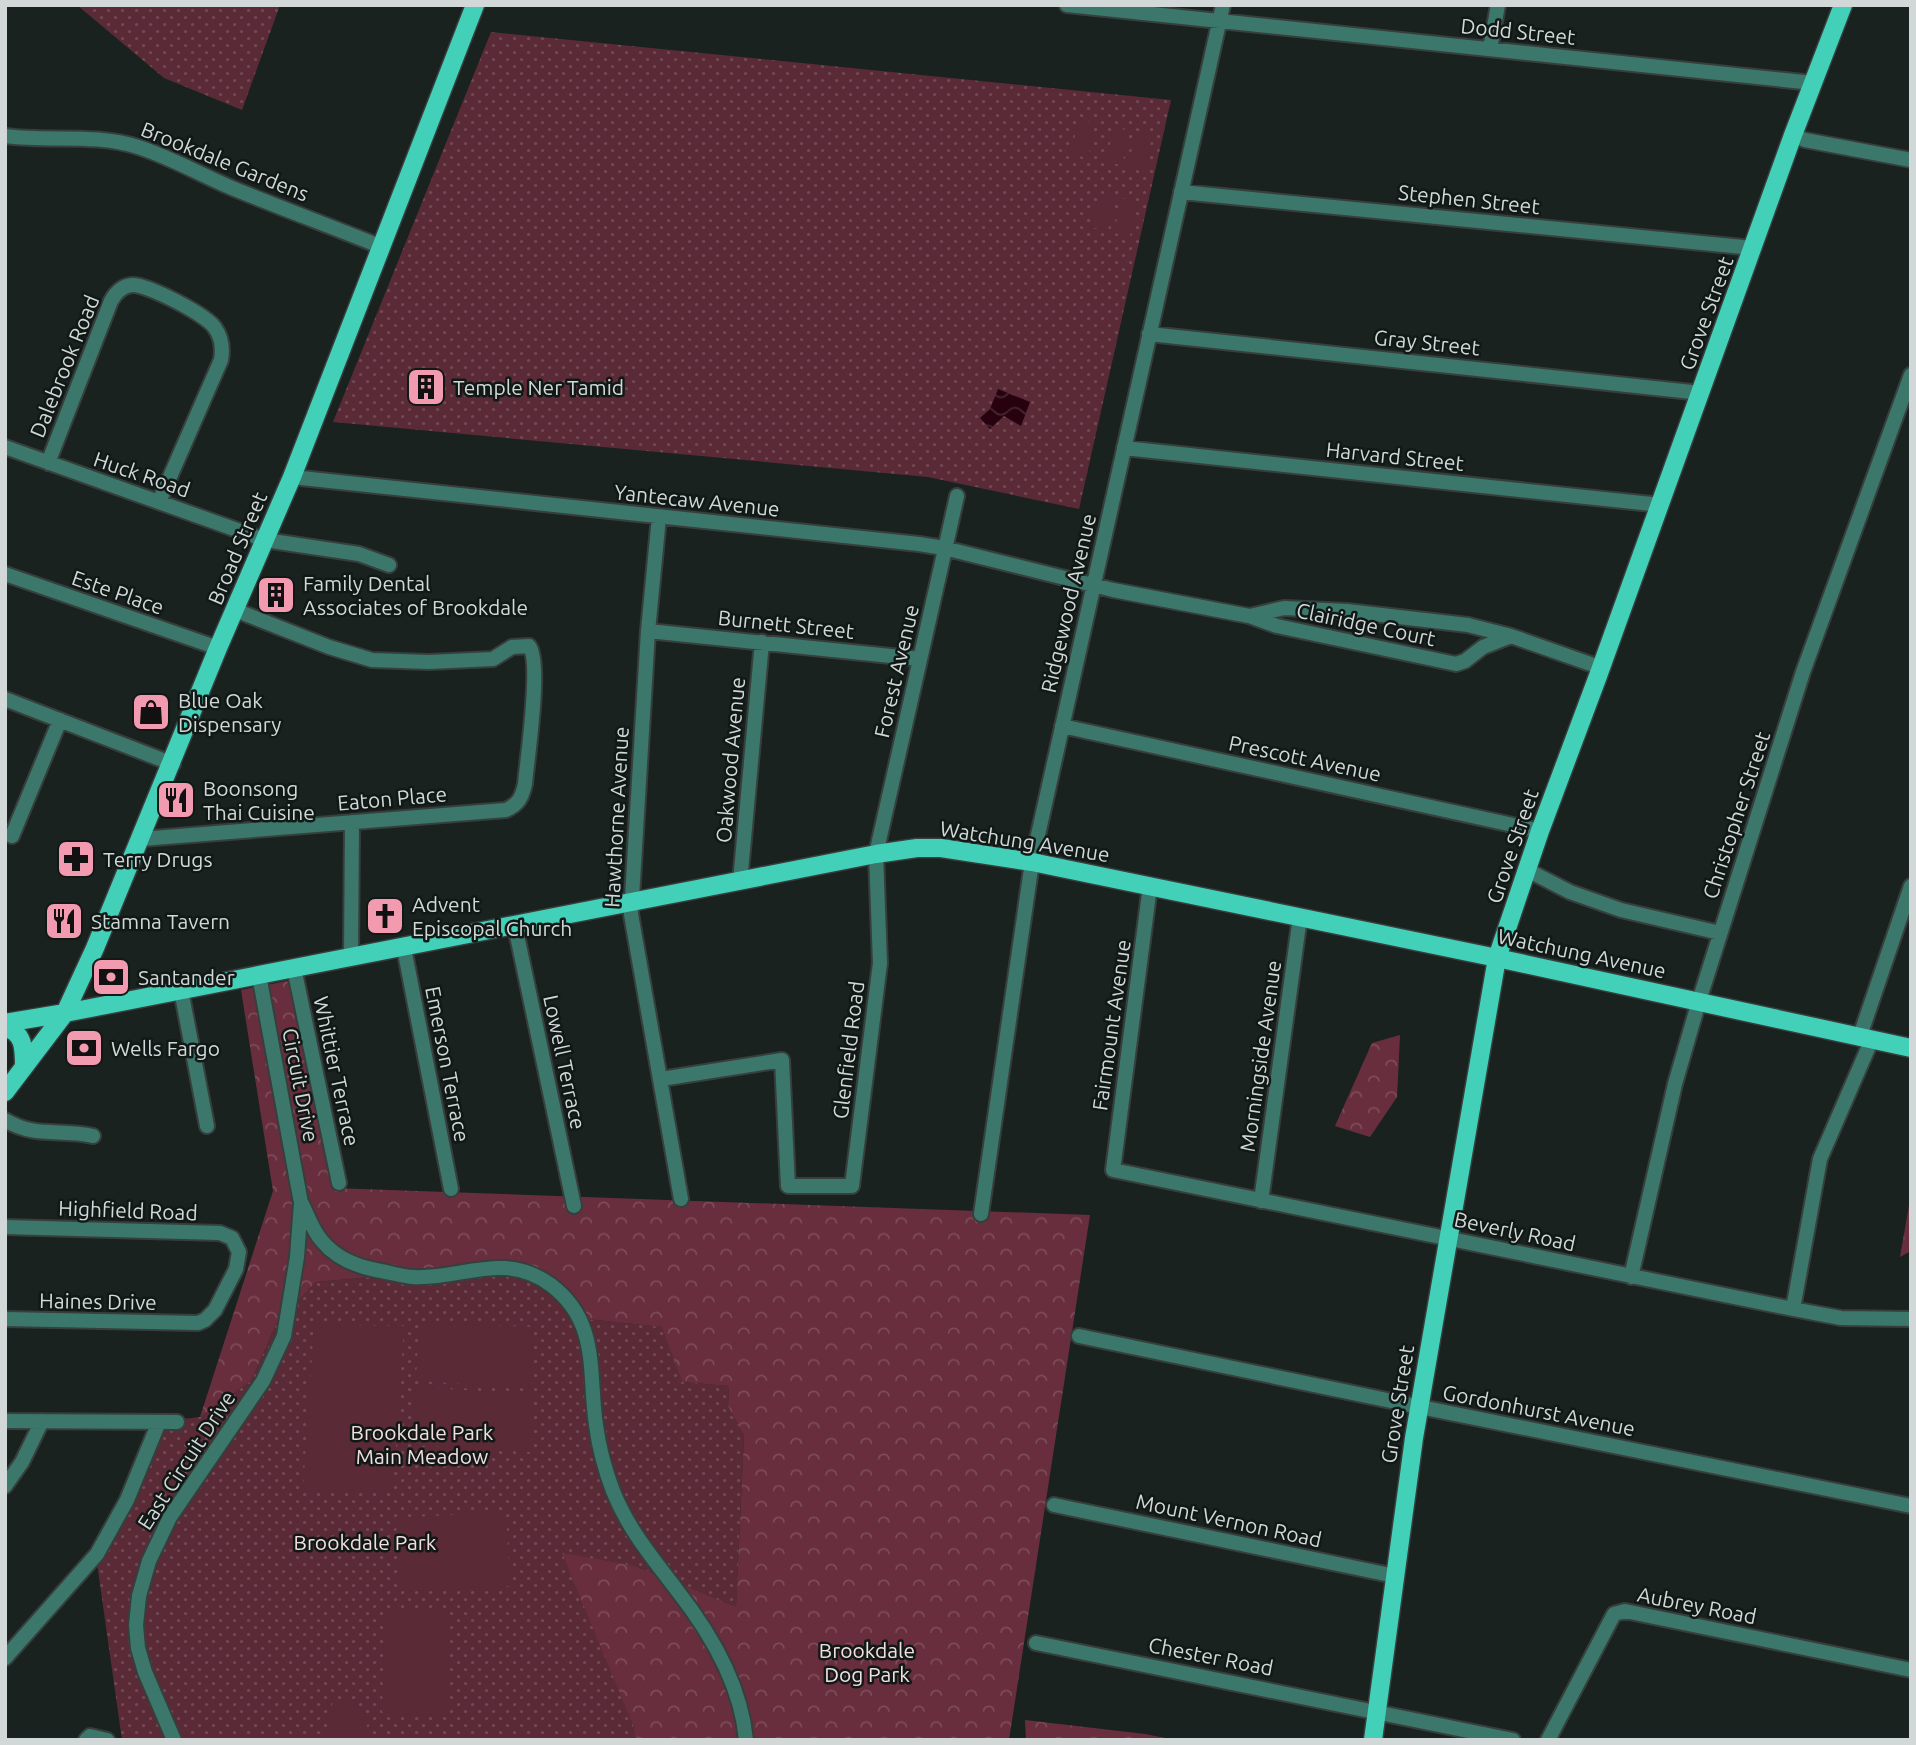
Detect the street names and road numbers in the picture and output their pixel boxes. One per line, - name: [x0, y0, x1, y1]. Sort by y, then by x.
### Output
- street label: Dodd Street: [1459, 13, 1577, 49]
- street label: Brookdale Gardens: [138, 116, 312, 206]
- street label: Stephen Street: [1397, 180, 1541, 218]
- street label: Grove Street: [1674, 253, 1738, 373]
- street label: Dalebrook Road: [25, 291, 103, 441]
- street label: Gray Street: [1373, 325, 1481, 359]
- street label: Harvard Street: [1325, 437, 1465, 475]
- street label: Huck Road: [91, 446, 193, 502]
- street label: Yantecaw Avenue: [613, 479, 781, 521]
- street label: Broad Street: [202, 488, 272, 608]
- street label: Ridgewood Avenue: [1036, 511, 1100, 695]
- street label: Este Place: [69, 565, 167, 619]
- street label: Clairidge Court: [1294, 598, 1438, 650]
- street label: Forest Avenue: [869, 602, 923, 740]
- street label: Burnett Street: [717, 605, 855, 643]
- street label: Oakwood Avenue: [711, 676, 749, 844]
- street label: Hawthorne Avenue: [599, 726, 633, 908]
- street label: Christopher Street: [1698, 728, 1774, 902]
- street label: Prescott Avenue: [1227, 730, 1383, 786]
- street label: Eaton Place: [336, 781, 448, 815]
- street label: Grove Street: [1481, 786, 1543, 906]
- street label: Watchung Avenue: [938, 816, 1112, 866]
- street label: Watchung Avenue: [1496, 923, 1668, 983]
- street label: Fairmount Avenue: [1087, 938, 1135, 1112]
- street label: Morningside Avenue: [1235, 959, 1285, 1153]
- street label: Glenfield Road: [828, 980, 868, 1120]
- street label: Emerson Terrace: [421, 984, 475, 1144]
- street label: Lowell Terrace: [539, 993, 591, 1131]
- street label: Whittier Terrace: [309, 994, 365, 1148]
- street label: Circuit Drive: [278, 1026, 324, 1144]
- street label: Highfield Road: [58, 1196, 198, 1224]
- street label: Beverly Road: [1452, 1206, 1578, 1256]
- street label: Haines Drive: [39, 1288, 157, 1314]
- street label: Grove Street: [1376, 1343, 1418, 1465]
- street label: Gordonhurst Avenue: [1441, 1380, 1637, 1440]
- street label: East Circuit Drive: [132, 1386, 240, 1534]
- street label: Mount Vernon Road: [1134, 1489, 1324, 1551]
- street label: Aubrey Road: [1635, 1582, 1759, 1628]
- street label: Chester Road: [1147, 1632, 1275, 1680]

